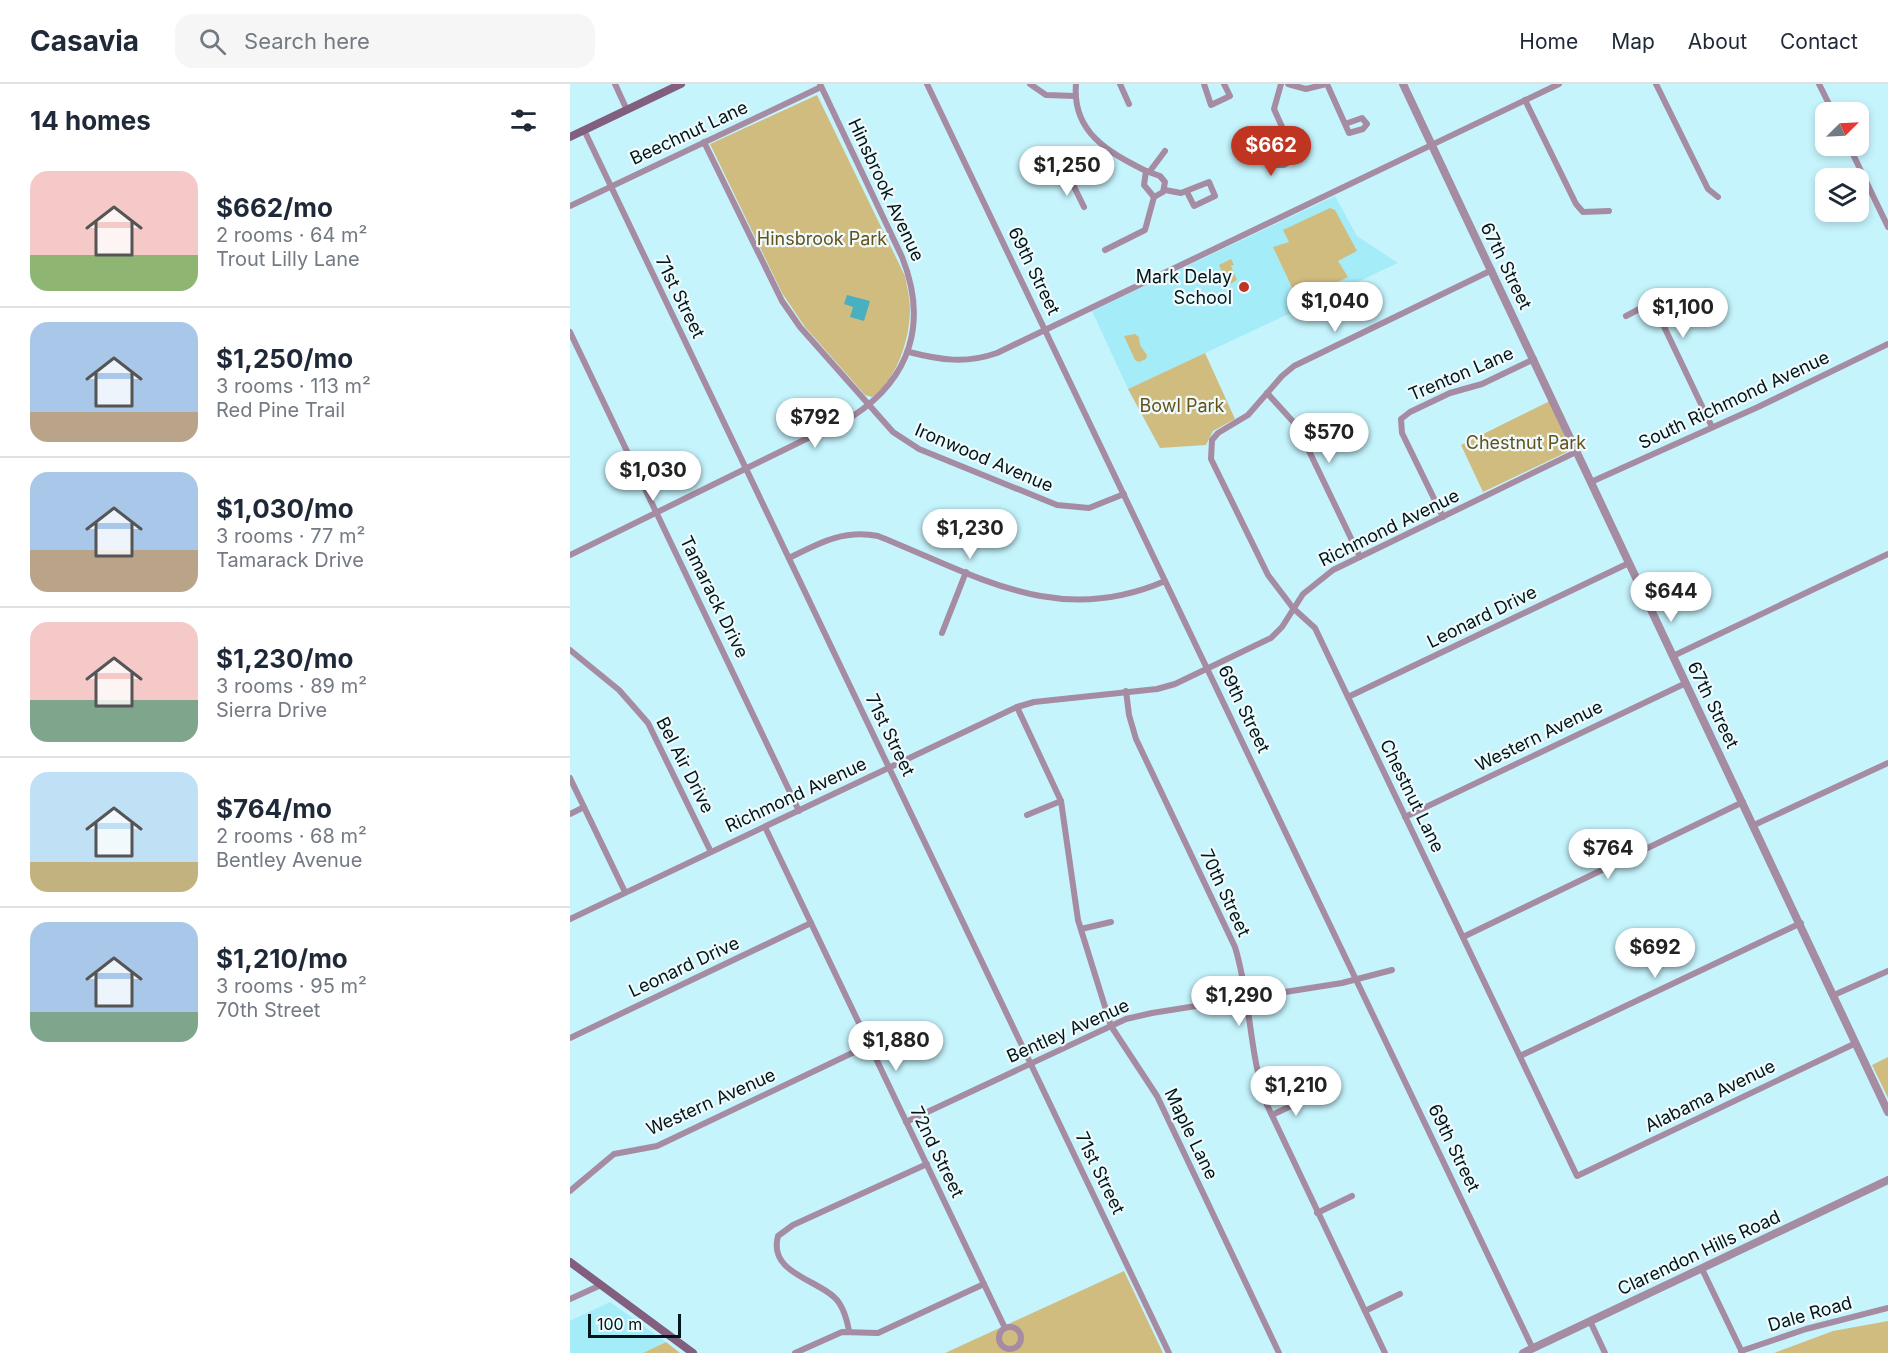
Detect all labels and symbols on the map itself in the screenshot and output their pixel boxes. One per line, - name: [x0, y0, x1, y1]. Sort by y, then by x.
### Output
- street label: Beechnut Lane: [627, 96, 751, 169]
- north arrow: [1815, 102, 1869, 156]
- street label: Hinsbrook Avenue: [844, 115, 929, 265]
- pin: $662: [1235, 126, 1307, 177]
- pin: $1,250: [1018, 146, 1116, 197]
- street label: 67th Street: [1476, 219, 1536, 313]
- street label: 69th Street: [1004, 223, 1065, 318]
- park label: Hinsbrook Park: [757, 228, 887, 249]
- street label: 71st Street: [652, 252, 709, 341]
- place label: Mark Delay School: [1136, 266, 1232, 308]
- marker: Mark Delay School: [1237, 280, 1251, 294]
- pin: $1,040: [1286, 282, 1384, 333]
- pin: $1,100: [1634, 288, 1732, 339]
- street label: Trenton Lane: [1405, 342, 1516, 405]
- street label: South Richmond Avenue: [1635, 346, 1832, 453]
- park label: Bowl Park: [1140, 395, 1225, 416]
- pin: $792: [779, 398, 851, 449]
- pin: $570: [1293, 413, 1365, 464]
- street label: Ironwood Avenue: [912, 419, 1056, 496]
- park label: Chestnut Park: [1466, 432, 1586, 453]
- pin: $1,030: [604, 451, 702, 502]
- street label: Richmond Avenue: [1315, 484, 1462, 571]
- pin: $1,230: [921, 509, 1019, 560]
- street label: Tamarack Drive: [676, 532, 753, 661]
- pin: $644: [1635, 572, 1707, 623]
- street label: Leonard Drive: [1424, 581, 1540, 652]
- street label: 67th Street: [1683, 658, 1743, 752]
- street label: 69th Street: [1214, 661, 1275, 756]
- street label: 71st Street: [862, 690, 919, 779]
- street label: Western Avenue: [1472, 696, 1606, 775]
- street label: Bel Air Drive: [652, 713, 719, 816]
- street label: Chestnut Lane: [1376, 736, 1449, 856]
- street label: Richmond Avenue: [722, 753, 870, 836]
- pin: $764: [1572, 829, 1644, 880]
- street label: 70th Street: [1196, 846, 1255, 940]
- pin: $692: [1619, 928, 1691, 979]
- street label: Leonard Drive: [625, 932, 742, 1001]
- pin: $1,290: [1190, 976, 1288, 1027]
- street label: Bentley Avenue: [1003, 994, 1132, 1067]
- pin: $1,880: [847, 1021, 945, 1072]
- street label: Alabama Avenue: [1641, 1055, 1778, 1136]
- street label: Western Avenue: [643, 1064, 779, 1139]
- pin: $1,210: [1247, 1066, 1345, 1117]
- street label: Maple Lane: [1160, 1085, 1223, 1183]
- street label: 69th Street: [1424, 1100, 1485, 1195]
- street label: 72nd Street: [906, 1103, 969, 1201]
- street label: 71st Street: [1072, 1128, 1129, 1217]
- street label: Clarendon Hills Road: [1614, 1206, 1784, 1300]
- street label: Dale Road: [1765, 1292, 1854, 1336]
- scale bar: [588, 1311, 681, 1338]

